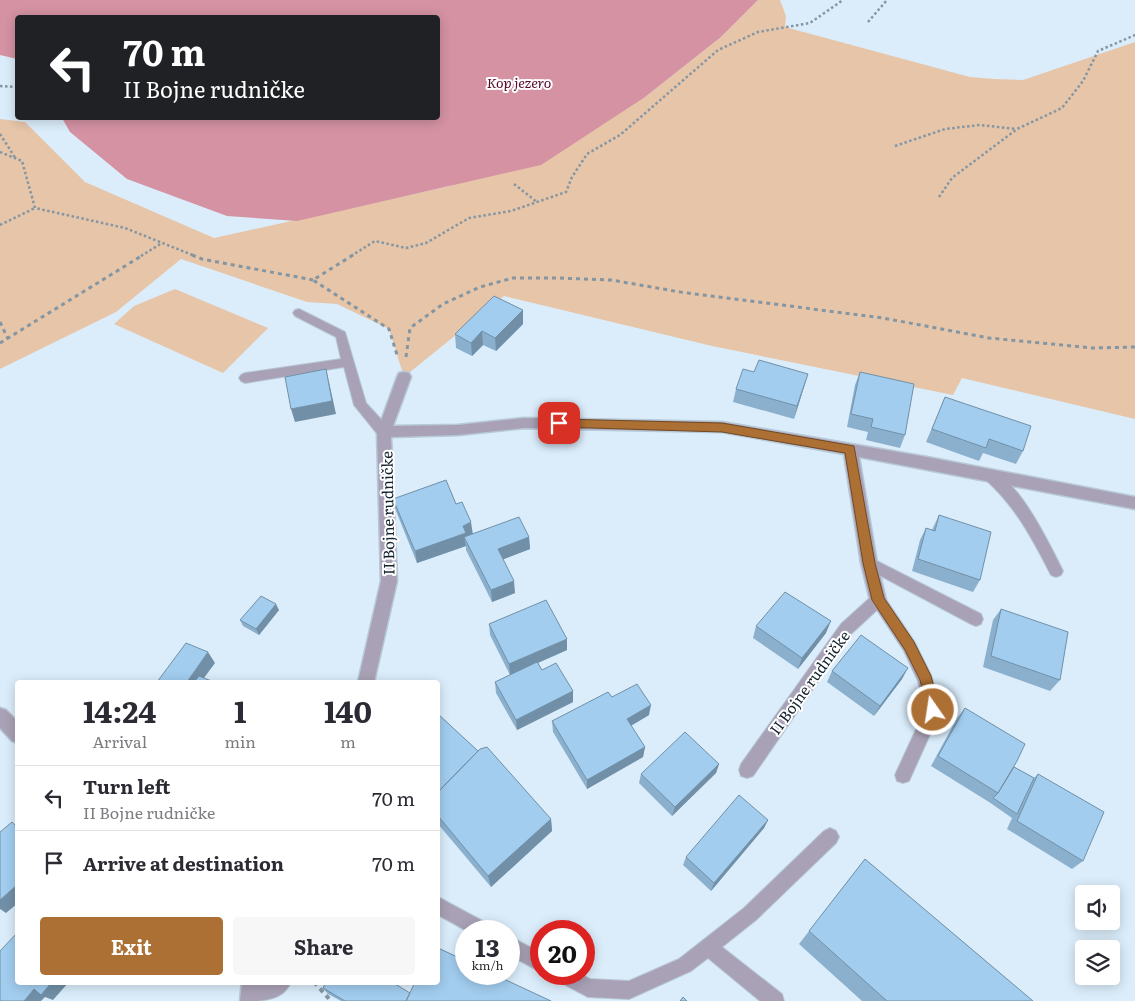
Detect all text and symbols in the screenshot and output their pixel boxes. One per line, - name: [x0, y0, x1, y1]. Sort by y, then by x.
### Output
- text: 70 m: [123, 25, 205, 77]
- icon: left: [40, 35, 105, 100]
- text: II Bojne rudničke: [123, 72, 305, 105]
- water label: Kop jezero: [487, 72, 551, 92]
- pin: [538, 402, 580, 444]
- icon: arrive: [545, 409, 573, 437]
- street label: II Bojne rudničke: [374, 451, 400, 575]
- street label: II Bojne rudničke: [763, 625, 855, 739]
- position arrow: [906, 683, 958, 735]
- text: 14:24: [83, 688, 156, 732]
- text: 1: [234, 688, 246, 732]
- text: 140: [324, 688, 372, 732]
- text: Arrival: [92, 729, 147, 753]
- text: min: [224, 729, 256, 753]
- text: m: [340, 729, 356, 753]
- text: Turn left: [83, 772, 170, 800]
- icon: left: [40, 784, 68, 812]
- text: 70 m: [372, 784, 415, 812]
- text: II Bojne rudničke: [83, 800, 215, 824]
- icon: arrive: [40, 849, 68, 877]
- text: Arrive at destination: [83, 849, 284, 877]
- text: 70 m: [372, 849, 415, 877]
- map controls: [1075, 885, 1120, 985]
- button: sound: [1075, 885, 1120, 930]
- button: Exit: [40, 917, 223, 975]
- button: Share: [233, 917, 415, 975]
- speed limit sign: 20: [530, 920, 595, 985]
- text: 13: [475, 928, 500, 965]
- button: layers: [1075, 940, 1120, 985]
- text: km/h: [472, 956, 503, 974]

